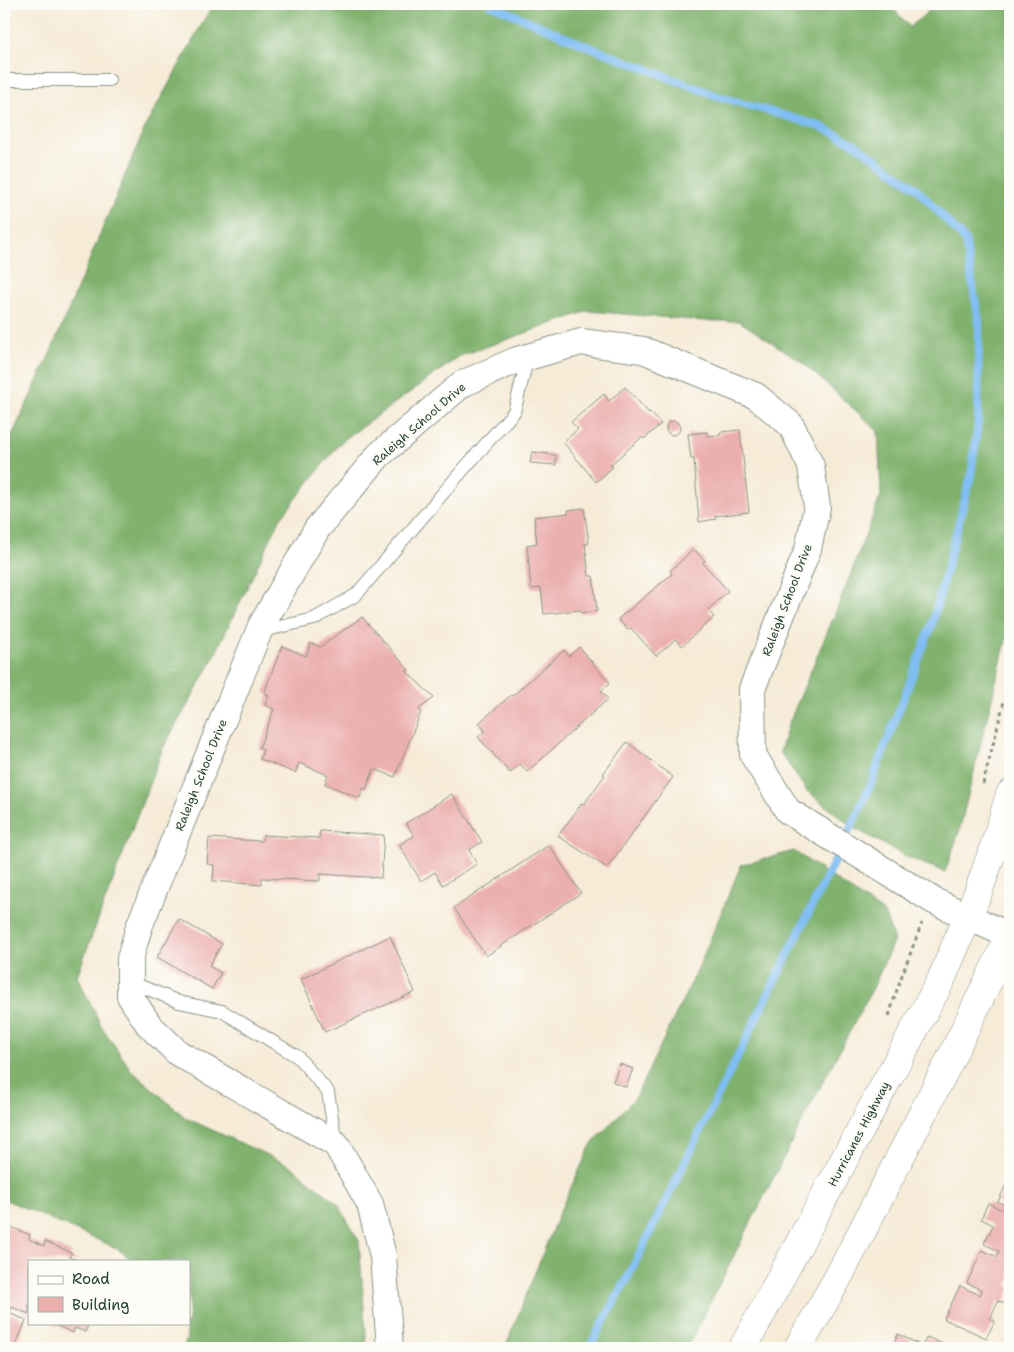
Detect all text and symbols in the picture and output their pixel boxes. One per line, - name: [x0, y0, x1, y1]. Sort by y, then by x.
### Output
- street label: Raleigh School Drive: [369, 379, 469, 469]
- street label: Raleigh School Drive: [758, 541, 816, 658]
- street label: Raleigh School Drive: [171, 717, 231, 833]
- street label: Hurricanes Highway: [824, 1078, 894, 1190]
- legend: [28, 1260, 190, 1324]
- text: Road: [72, 1269, 110, 1289]
- text: Building: [72, 1295, 129, 1315]

